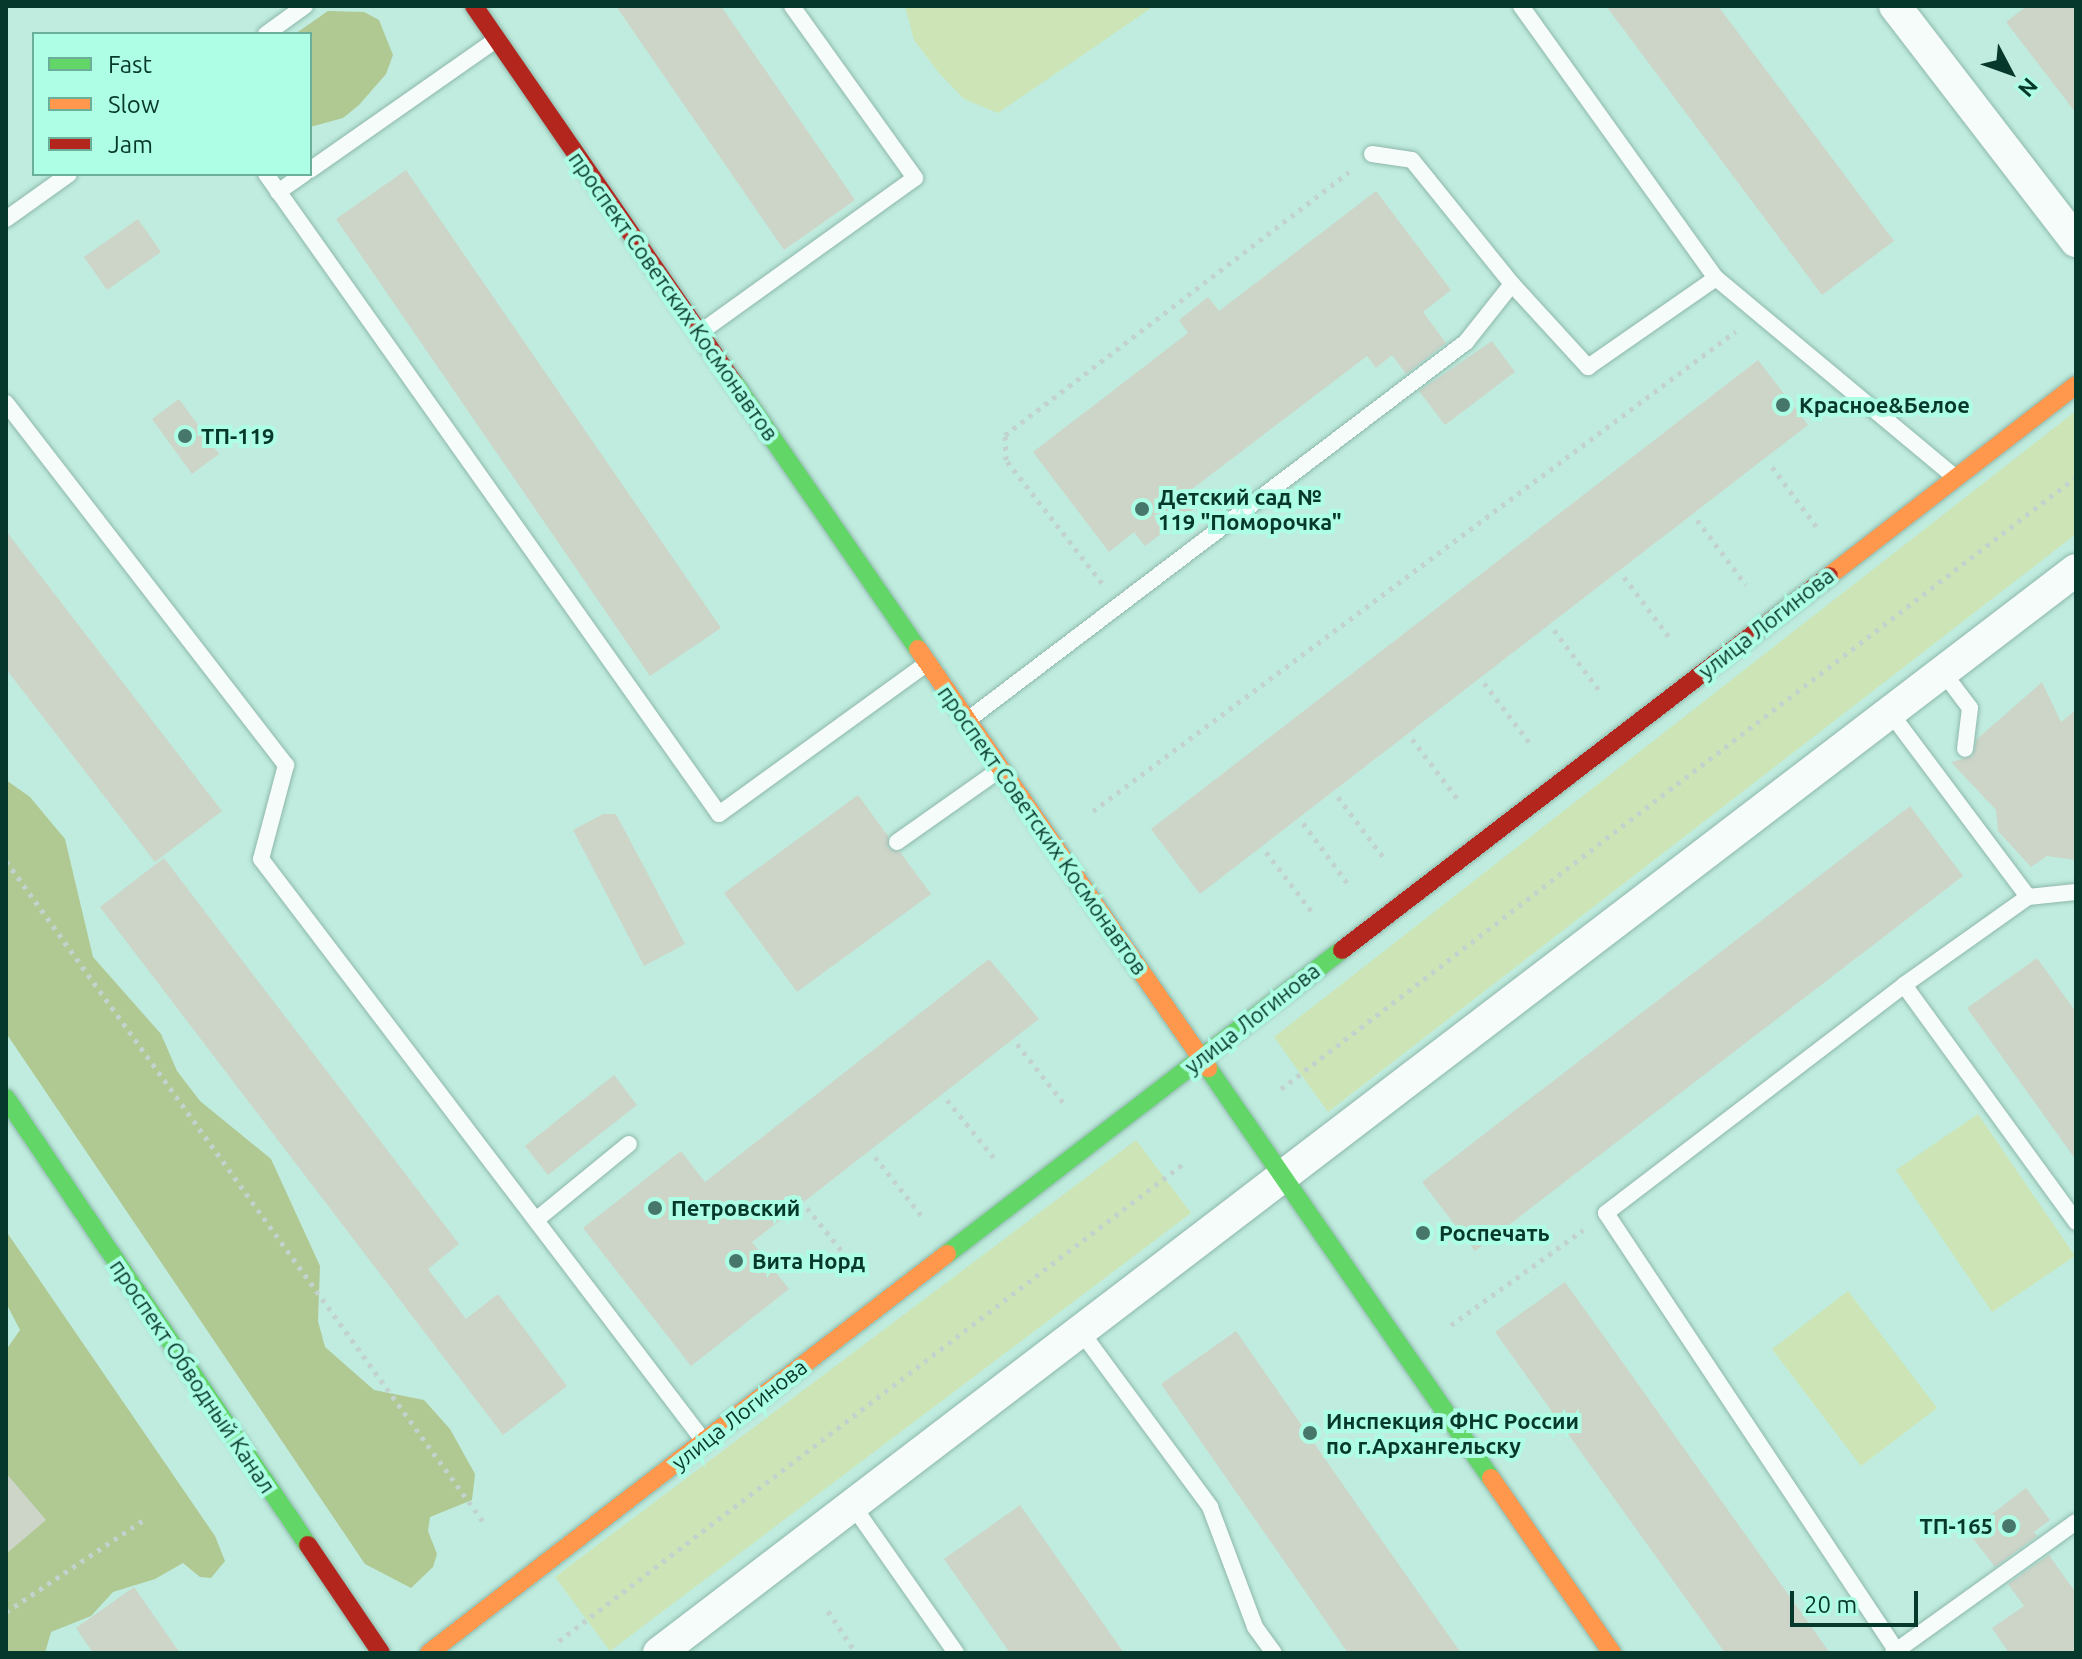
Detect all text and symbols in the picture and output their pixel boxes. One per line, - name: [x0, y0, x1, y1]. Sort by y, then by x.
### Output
- legend: [32, 32, 312, 176]
- north arrow: [1970, 32, 2050, 112]
- text: Fast: [108, 51, 152, 78]
- text: N: [2014, 74, 2043, 102]
- text: Slow: [108, 91, 160, 118]
- text: Jam: [108, 131, 153, 158]
- street label: проспект Советских Космонавтов: [564, 146, 784, 446]
- place label: Красное&Белое: [1799, 392, 1970, 418]
- marker: Красное&Белое: [1774, 396, 1792, 414]
- place label: ТП-119: [201, 423, 274, 449]
- marker: ТП-119: [176, 427, 194, 445]
- place label: Детский сад № 119 "Поморочка": [1158, 483, 1342, 534]
- marker: Детский сад № 119 "Поморочка": [1133, 500, 1151, 518]
- street label: улица Логинова: [1693, 562, 1839, 684]
- street label: проспект Советских Космонавтов: [933, 680, 1153, 980]
- street label: улица Логинова: [1179, 957, 1325, 1079]
- place label: Петровский: [671, 1195, 800, 1221]
- marker: Петровский: [646, 1199, 664, 1217]
- place label: Роспечать: [1439, 1220, 1550, 1246]
- marker: Роспечать: [1414, 1224, 1432, 1242]
- place label: Вита Норд: [752, 1248, 865, 1274]
- marker: Вита Норд: [727, 1252, 745, 1270]
- street label: проспект Обводный Канал: [105, 1254, 281, 1498]
- street label: улица Логинова: [666, 1353, 812, 1475]
- place label: Инспекция ФНС России по г.Архангельску: [1326, 1407, 1579, 1458]
- marker: Инспекция ФНС России по г.Архангельску: [1301, 1424, 1319, 1442]
- place label: ТП-165: [1920, 1513, 1993, 1539]
- marker: ТП-165: [2000, 1517, 2018, 1535]
- scale bar: [1794, 1575, 1922, 1625]
- text: 20 m: [1804, 1591, 1857, 1618]

